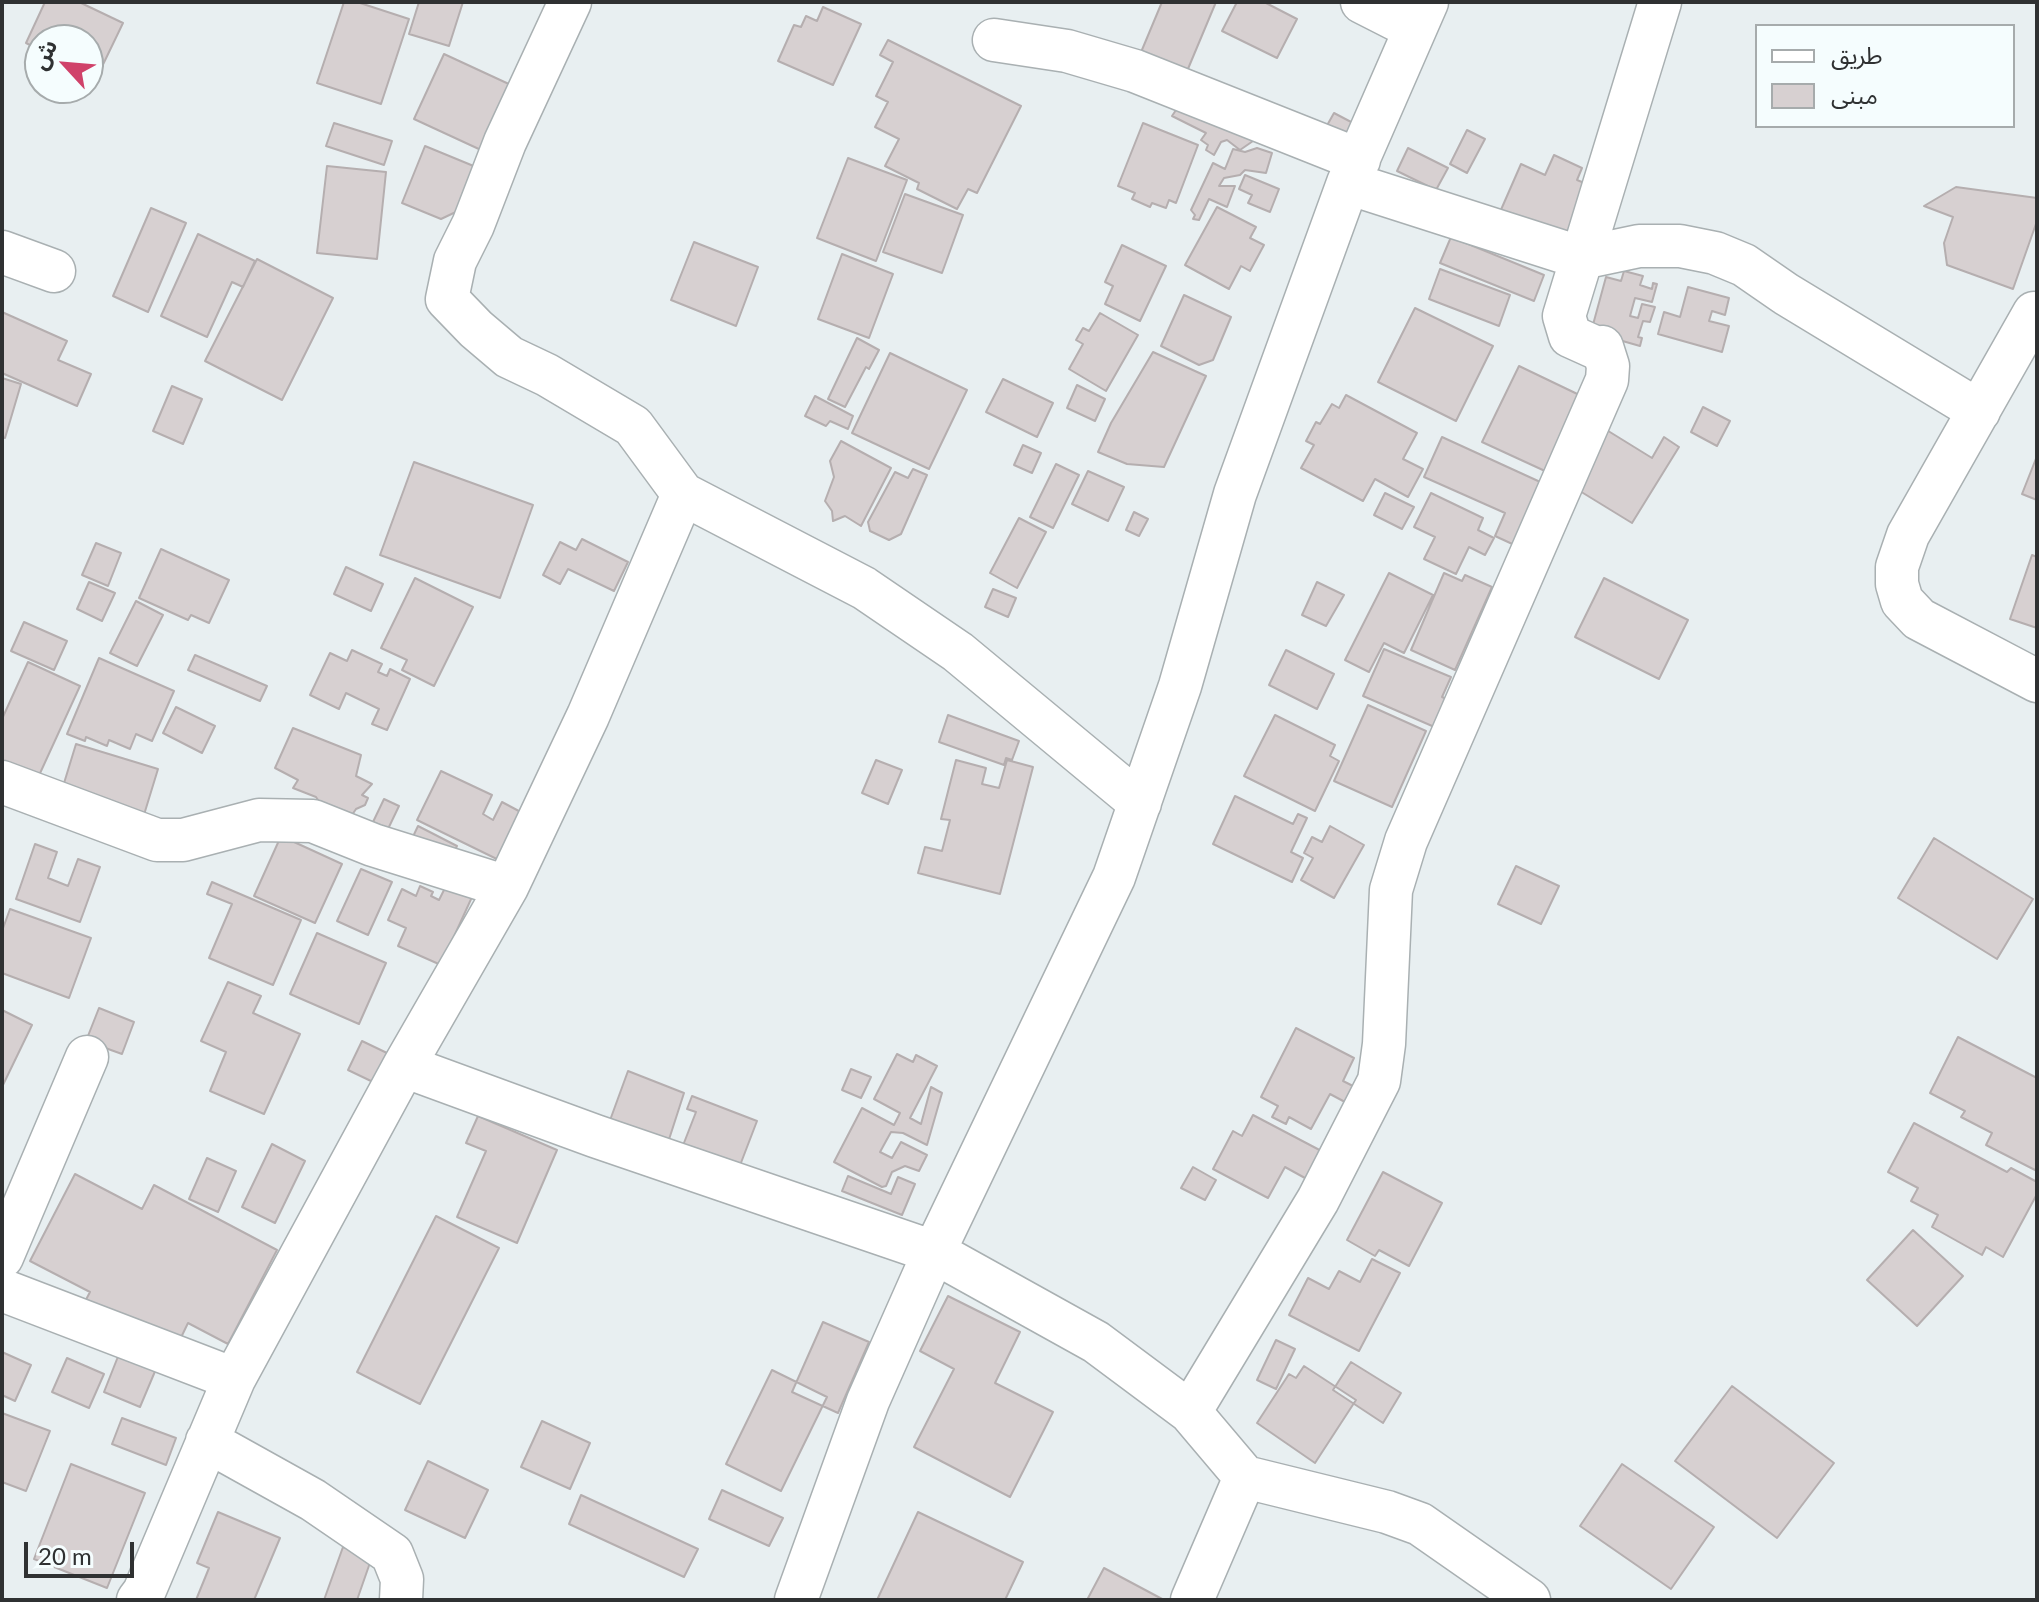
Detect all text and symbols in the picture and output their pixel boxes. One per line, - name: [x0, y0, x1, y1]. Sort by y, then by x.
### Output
- north arrow: [24, 24, 104, 104]
- legend: [1755, 24, 2015, 128]
- text: ش: [25, 35, 63, 74]
- text: طريق: [1831, 40, 1883, 69]
- text: مبنى: [1831, 80, 1878, 109]
- scale bar: [28, 1526, 138, 1576]
- text: 20 m: [38, 1541, 92, 1570]

